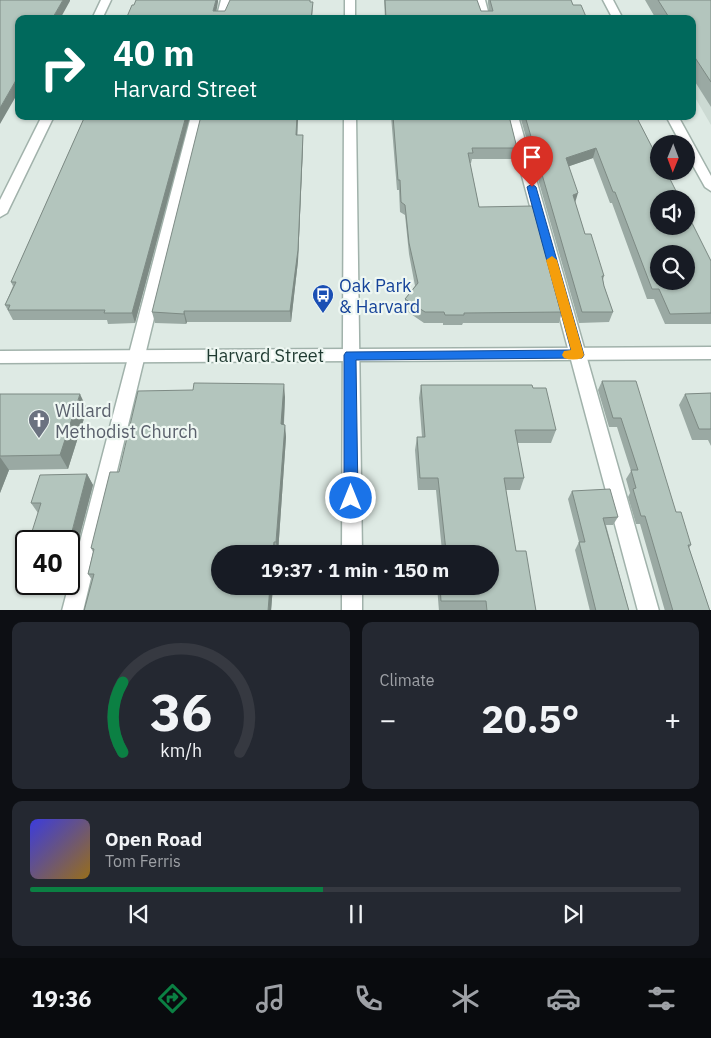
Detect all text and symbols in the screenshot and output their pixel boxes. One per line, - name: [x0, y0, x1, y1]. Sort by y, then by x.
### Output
- text: 40 m: [113, 30, 195, 76]
- icon: right: [30, 35, 95, 100]
- text: Harvard Street: [113, 74, 257, 103]
- north arrow: [650, 135, 695, 180]
- map controls: [650, 135, 695, 290]
- pin: [511, 136, 553, 187]
- icon: arrive: [518, 143, 546, 171]
- button: sound: [650, 190, 695, 235]
- button: search: [650, 245, 695, 290]
- place label: Oak Park & Harvard: [339, 274, 420, 318]
- bus stop icon: Oak Park & Harvard: [311, 283, 335, 314]
- street label: Harvard Street: [206, 344, 324, 367]
- place label: Willard Methodist Church: [55, 399, 198, 443]
- church icon: Willard Methodist Church: [27, 408, 51, 439]
- position arrow: [324, 471, 376, 523]
- speed limit sign: 40: [15, 530, 80, 595]
- text: 19:37 · 1 min · 150 m: [261, 558, 449, 582]
- text: Climate: [380, 670, 435, 690]
- text: 36: [150, 678, 212, 745]
- text: 20.5°: [481, 694, 579, 743]
- text: −: [380, 701, 396, 738]
- text: +: [664, 701, 681, 738]
- text: km/h: [160, 739, 202, 762]
- text: Open Road: [105, 827, 202, 851]
- text: Tom Ferris: [105, 851, 181, 871]
- icon: previous: [125, 900, 153, 928]
- icon: pause: [342, 900, 370, 928]
- icon: next: [559, 900, 587, 928]
- icon: directions: [155, 981, 190, 1016]
- icon: music: [253, 981, 288, 1016]
- icon: phone: [351, 981, 386, 1016]
- icon: climate: [448, 981, 483, 1016]
- icon: car: [546, 981, 581, 1016]
- icon: filters: [644, 981, 679, 1016]
- text: 19:36: [31, 984, 92, 1013]

